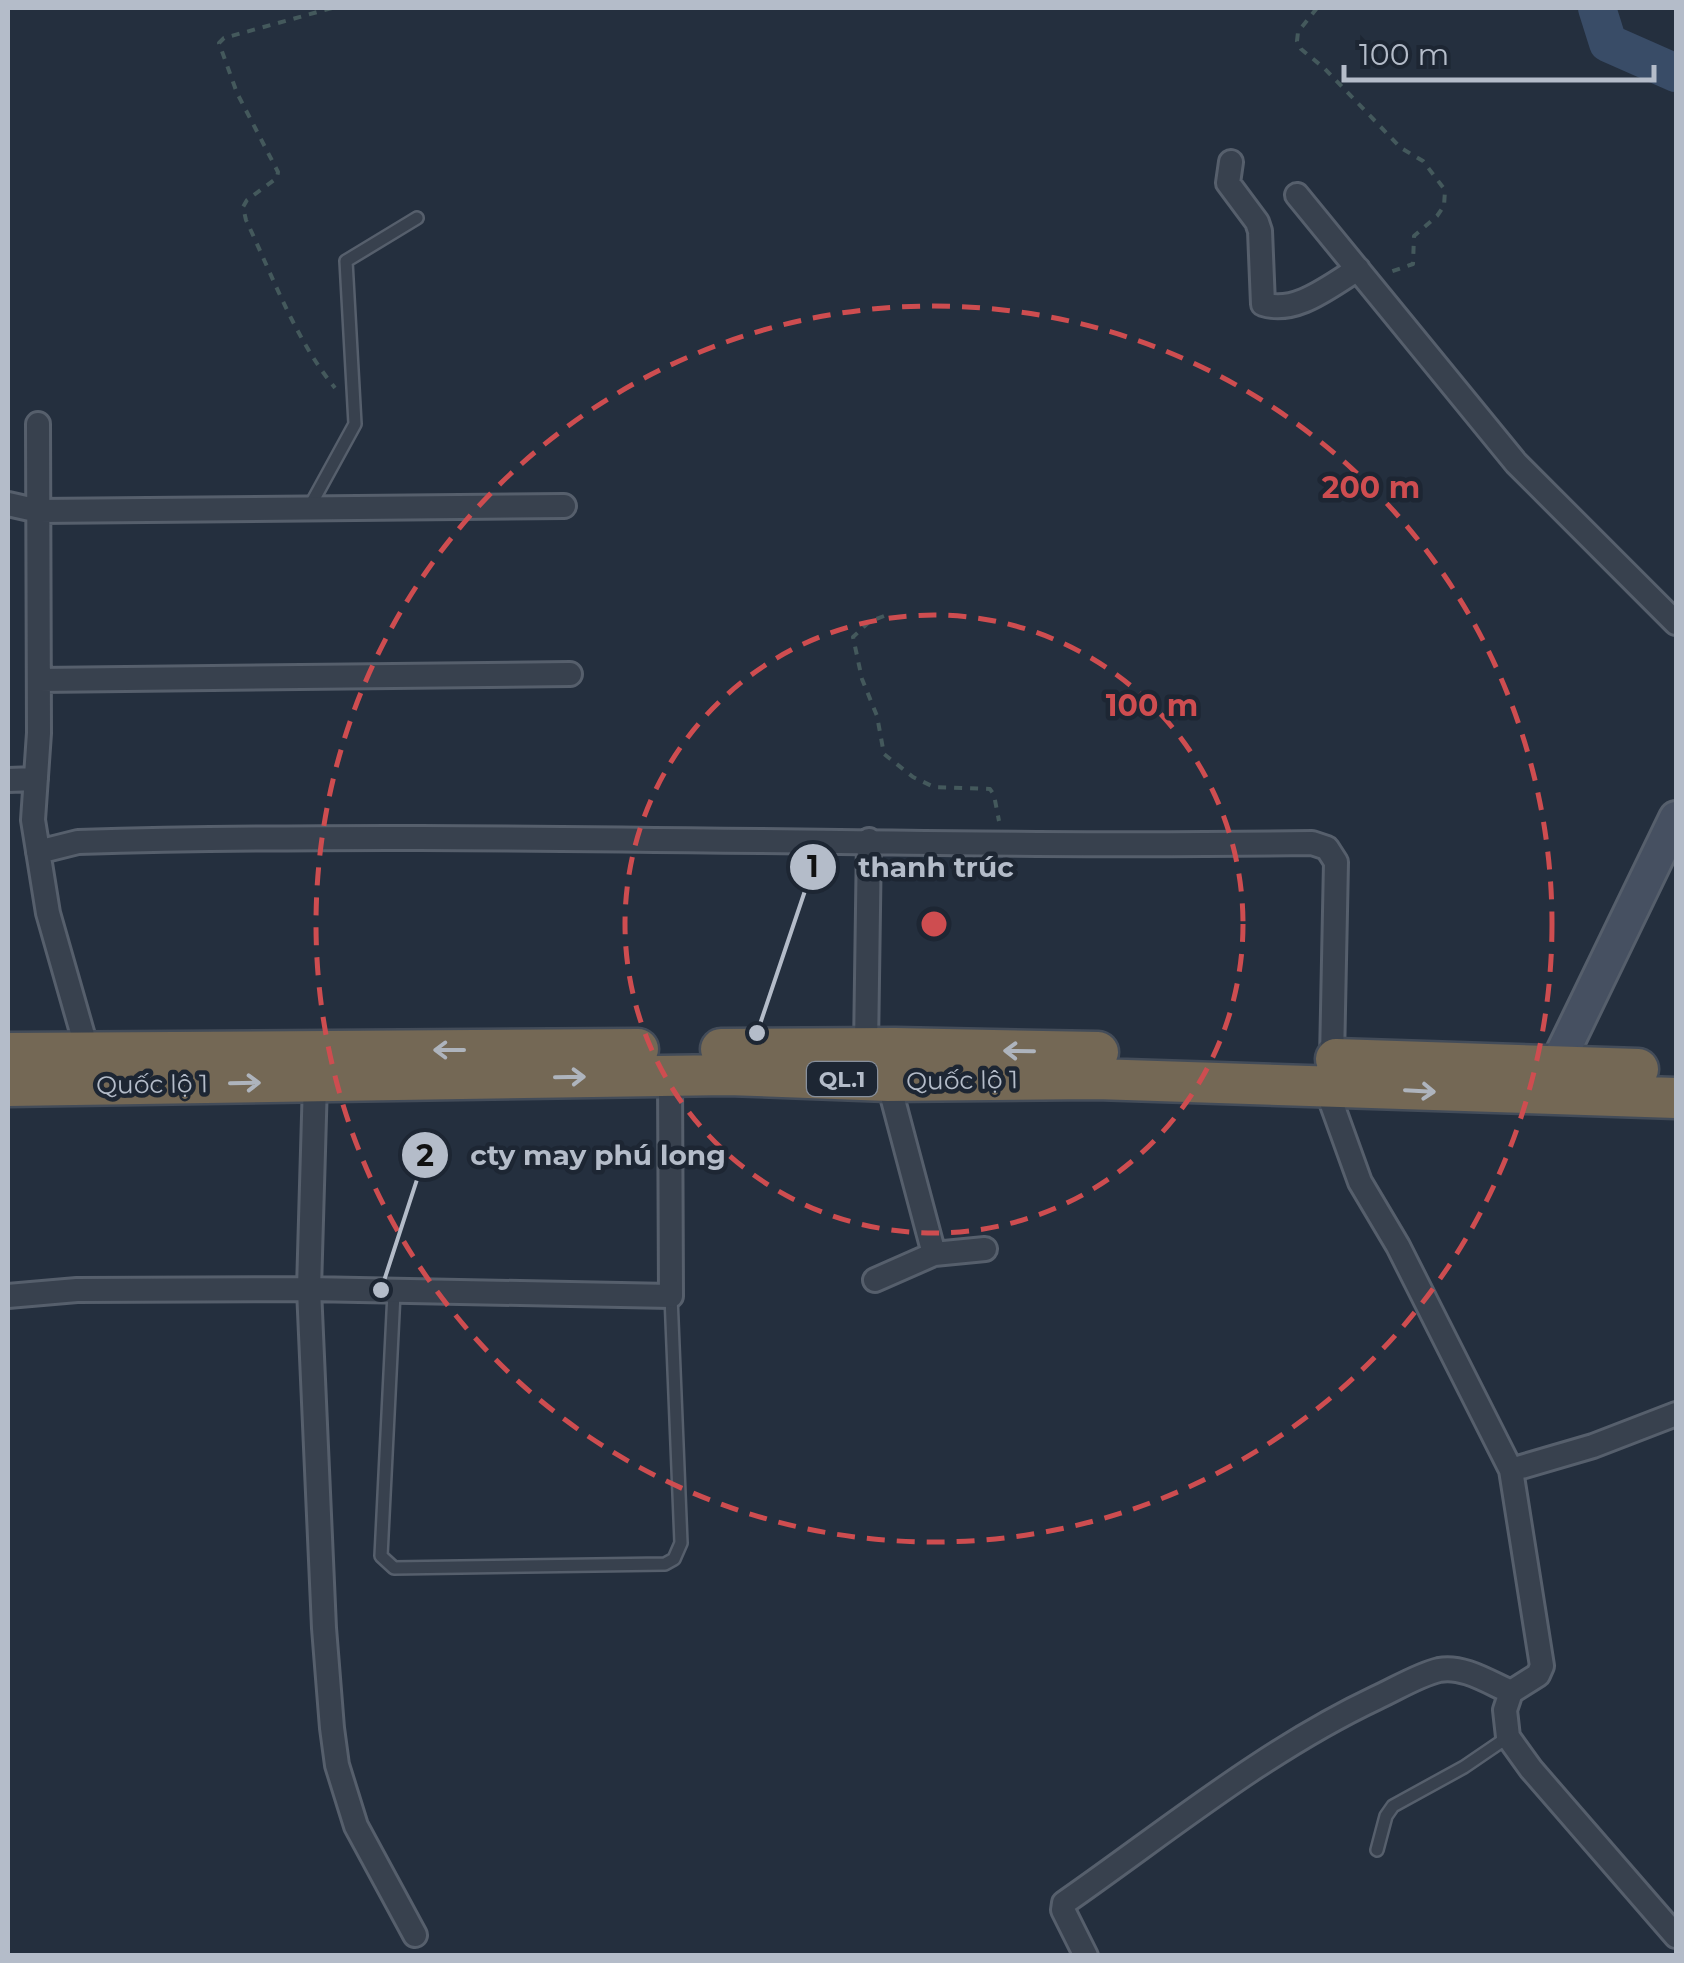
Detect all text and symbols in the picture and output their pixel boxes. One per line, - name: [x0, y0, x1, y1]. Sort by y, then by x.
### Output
- scale bar: [1344, 20, 1654, 82]
- text: 100 m: [1359, 36, 1449, 73]
- text: 200 m: [1322, 469, 1420, 506]
- text: 100 m: [1106, 687, 1198, 724]
- callout: thanh trúc: [788, 838, 1033, 896]
- text: 1: [807, 848, 819, 885]
- text: thanh trúc: [858, 850, 1014, 884]
- centre of rings: [916, 906, 952, 942]
- one-way arrow: [434, 1040, 466, 1060]
- one-way arrow: [1004, 1041, 1036, 1060]
- road number: QL.1: [807, 1062, 877, 1096]
- street label: Quốc lộ 1: [906, 1064, 1018, 1096]
- street label: Quốc lộ 1: [96, 1068, 208, 1100]
- one-way arrow: [553, 1068, 585, 1087]
- one-way arrow: [228, 1074, 260, 1092]
- one-way arrow: [1403, 1082, 1435, 1101]
- callout: cty may phú long: [400, 1126, 746, 1184]
- text: 2: [416, 1137, 434, 1174]
- text: cty may phú long: [470, 1138, 726, 1172]

